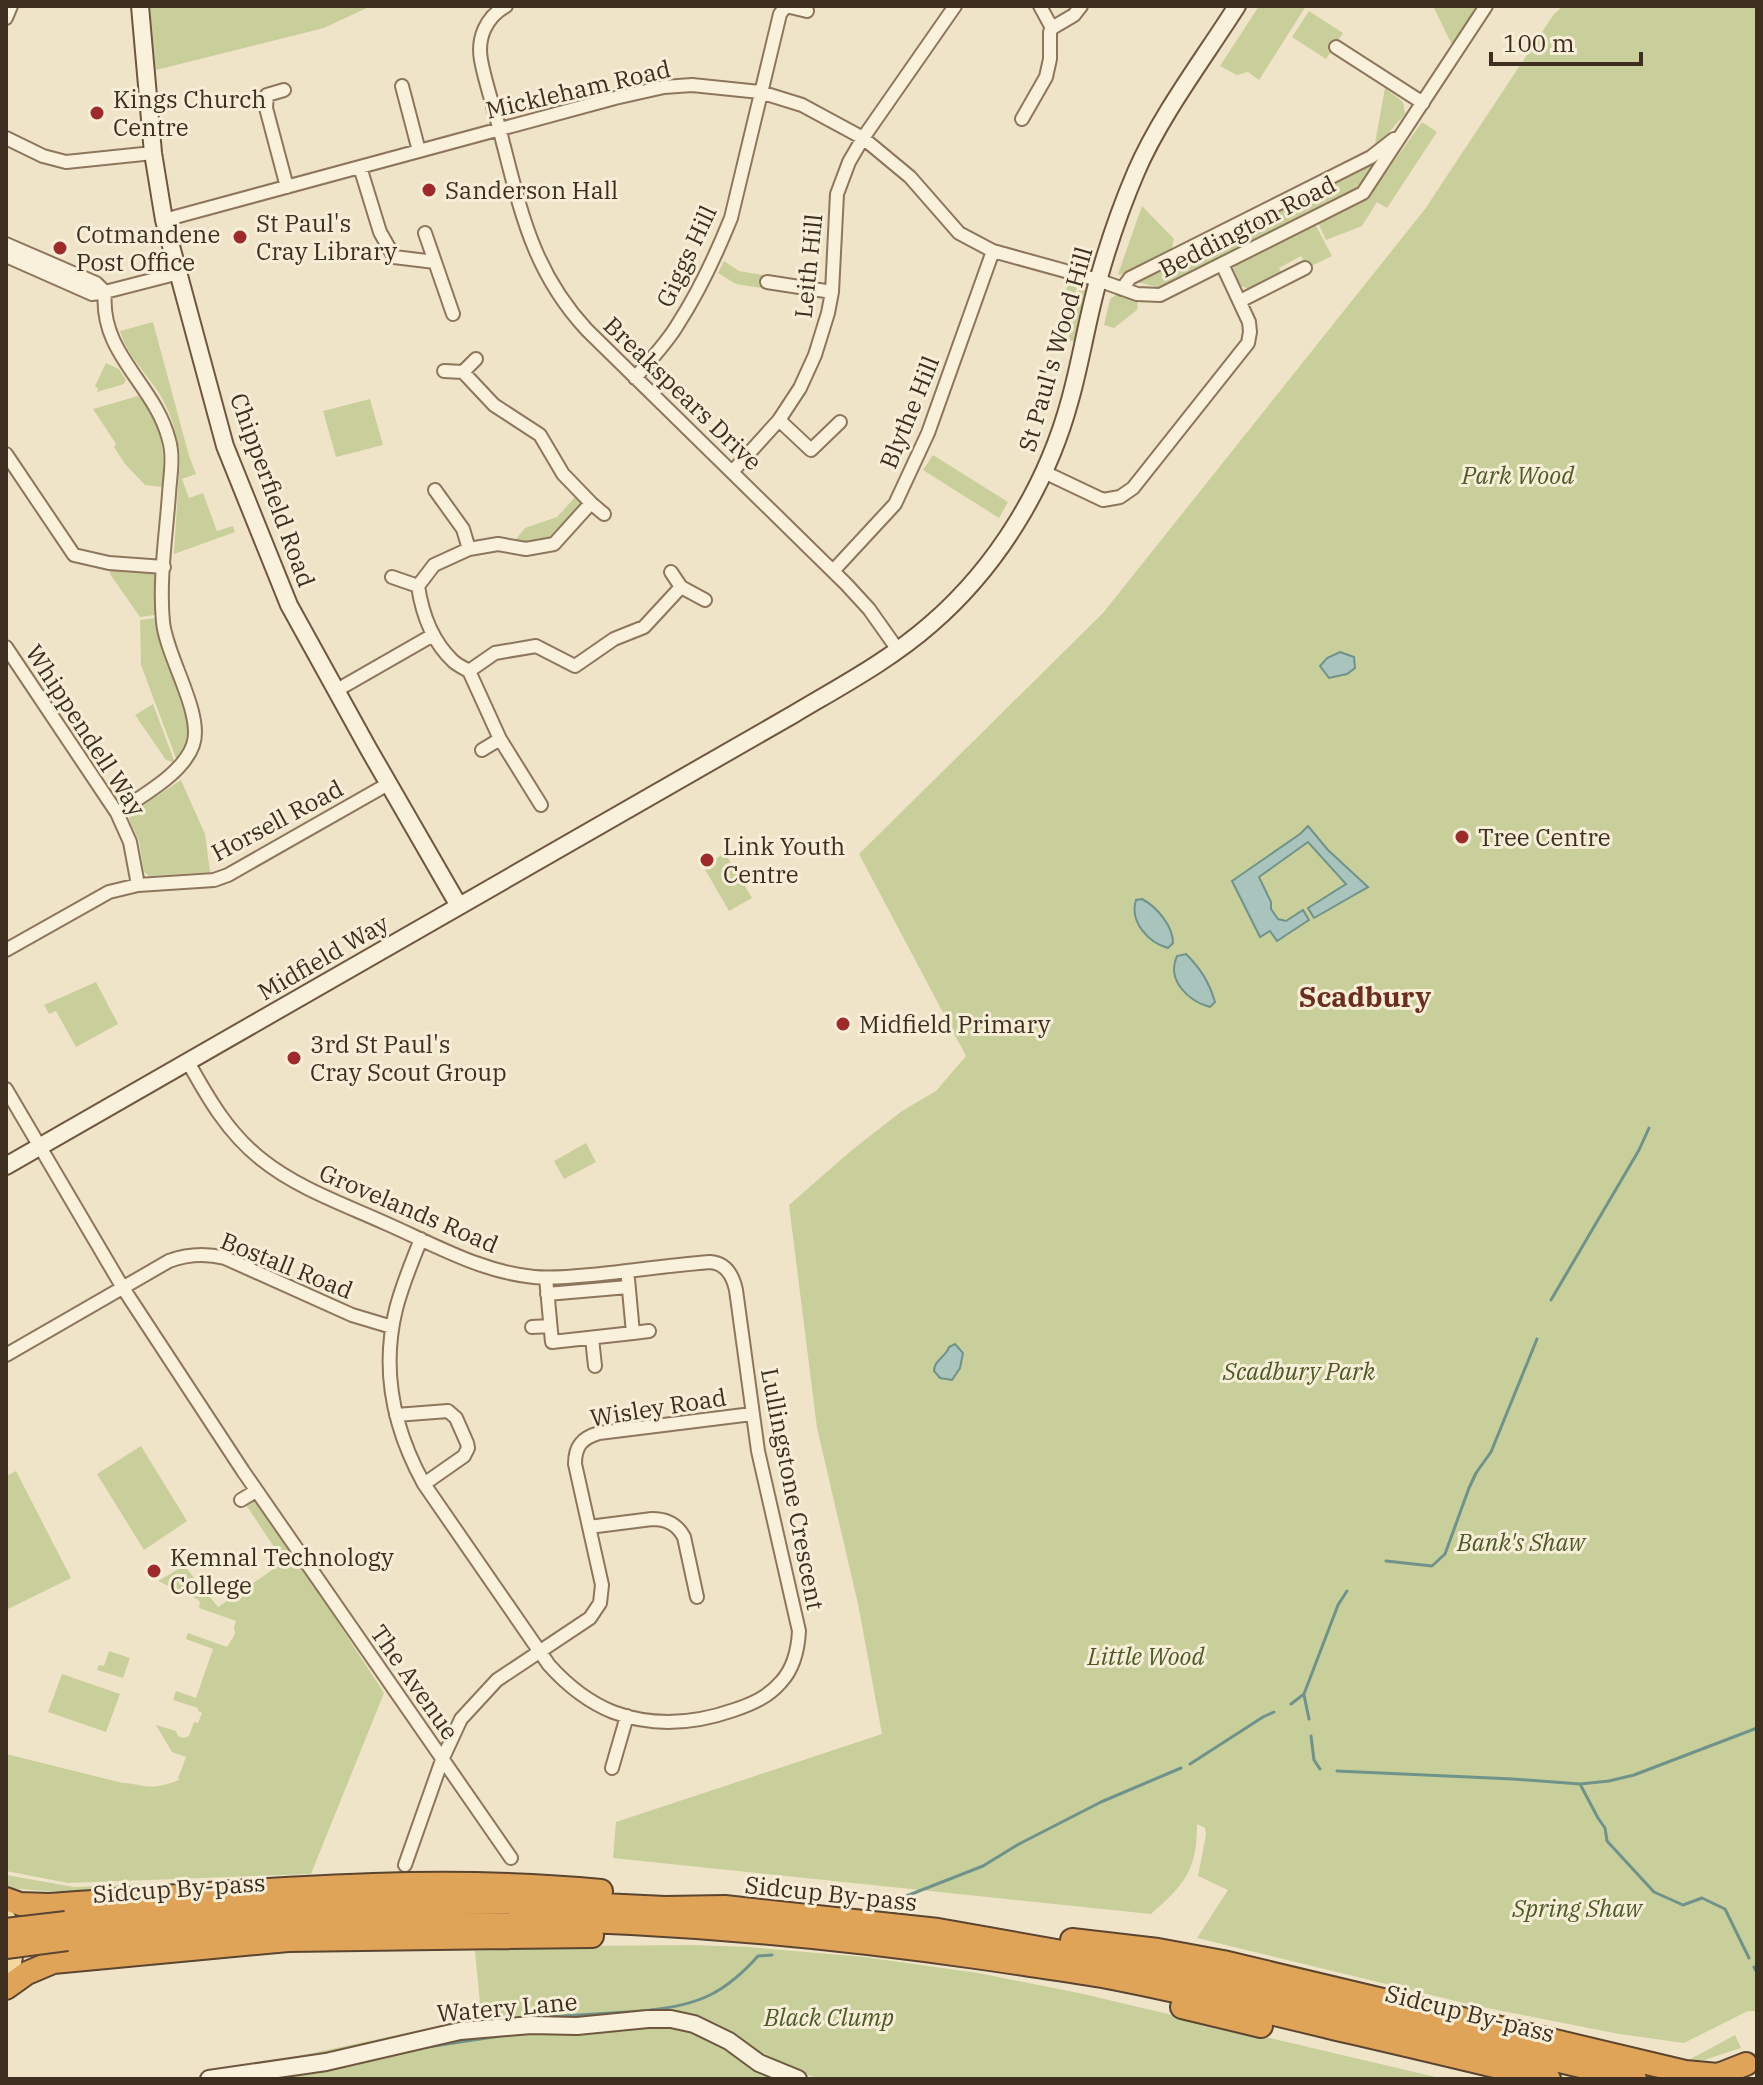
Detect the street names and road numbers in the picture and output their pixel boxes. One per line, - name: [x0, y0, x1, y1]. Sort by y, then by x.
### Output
- street label: Mickleham Road: [482, 52, 674, 126]
- street label: Beddington Road: [1153, 168, 1341, 284]
- street label: Giggs Hill: [648, 200, 724, 312]
- street label: Leith Hill: [787, 212, 829, 320]
- street label: St Paul's Wood Hill: [1010, 243, 1100, 455]
- street label: Breakspears Drive: [597, 309, 769, 477]
- street label: Blythe Hill: [872, 351, 946, 473]
- street label: Chipperfield Road: [223, 389, 323, 591]
- street label: Whippendell Way: [19, 638, 154, 822]
- street label: Horsell Road: [206, 772, 348, 868]
- street label: Midfield Way: [252, 907, 394, 1007]
- street label: Grovelands Road: [315, 1156, 503, 1260]
- street label: Bostall Road: [216, 1224, 358, 1306]
- street label: Lullingstone Crescent: [754, 1365, 832, 1613]
- street label: Wisley Road: [587, 1380, 729, 1434]
- street label: The Avenue: [364, 1618, 466, 1746]
- street label: Sidcup By-pass: [92, 1866, 266, 1910]
- street label: Sidcup By-pass: [743, 1868, 919, 1918]
- street label: Sidcup By-pass: [1382, 1977, 1558, 2049]
- street label: Watery Lane: [435, 1985, 579, 2029]

